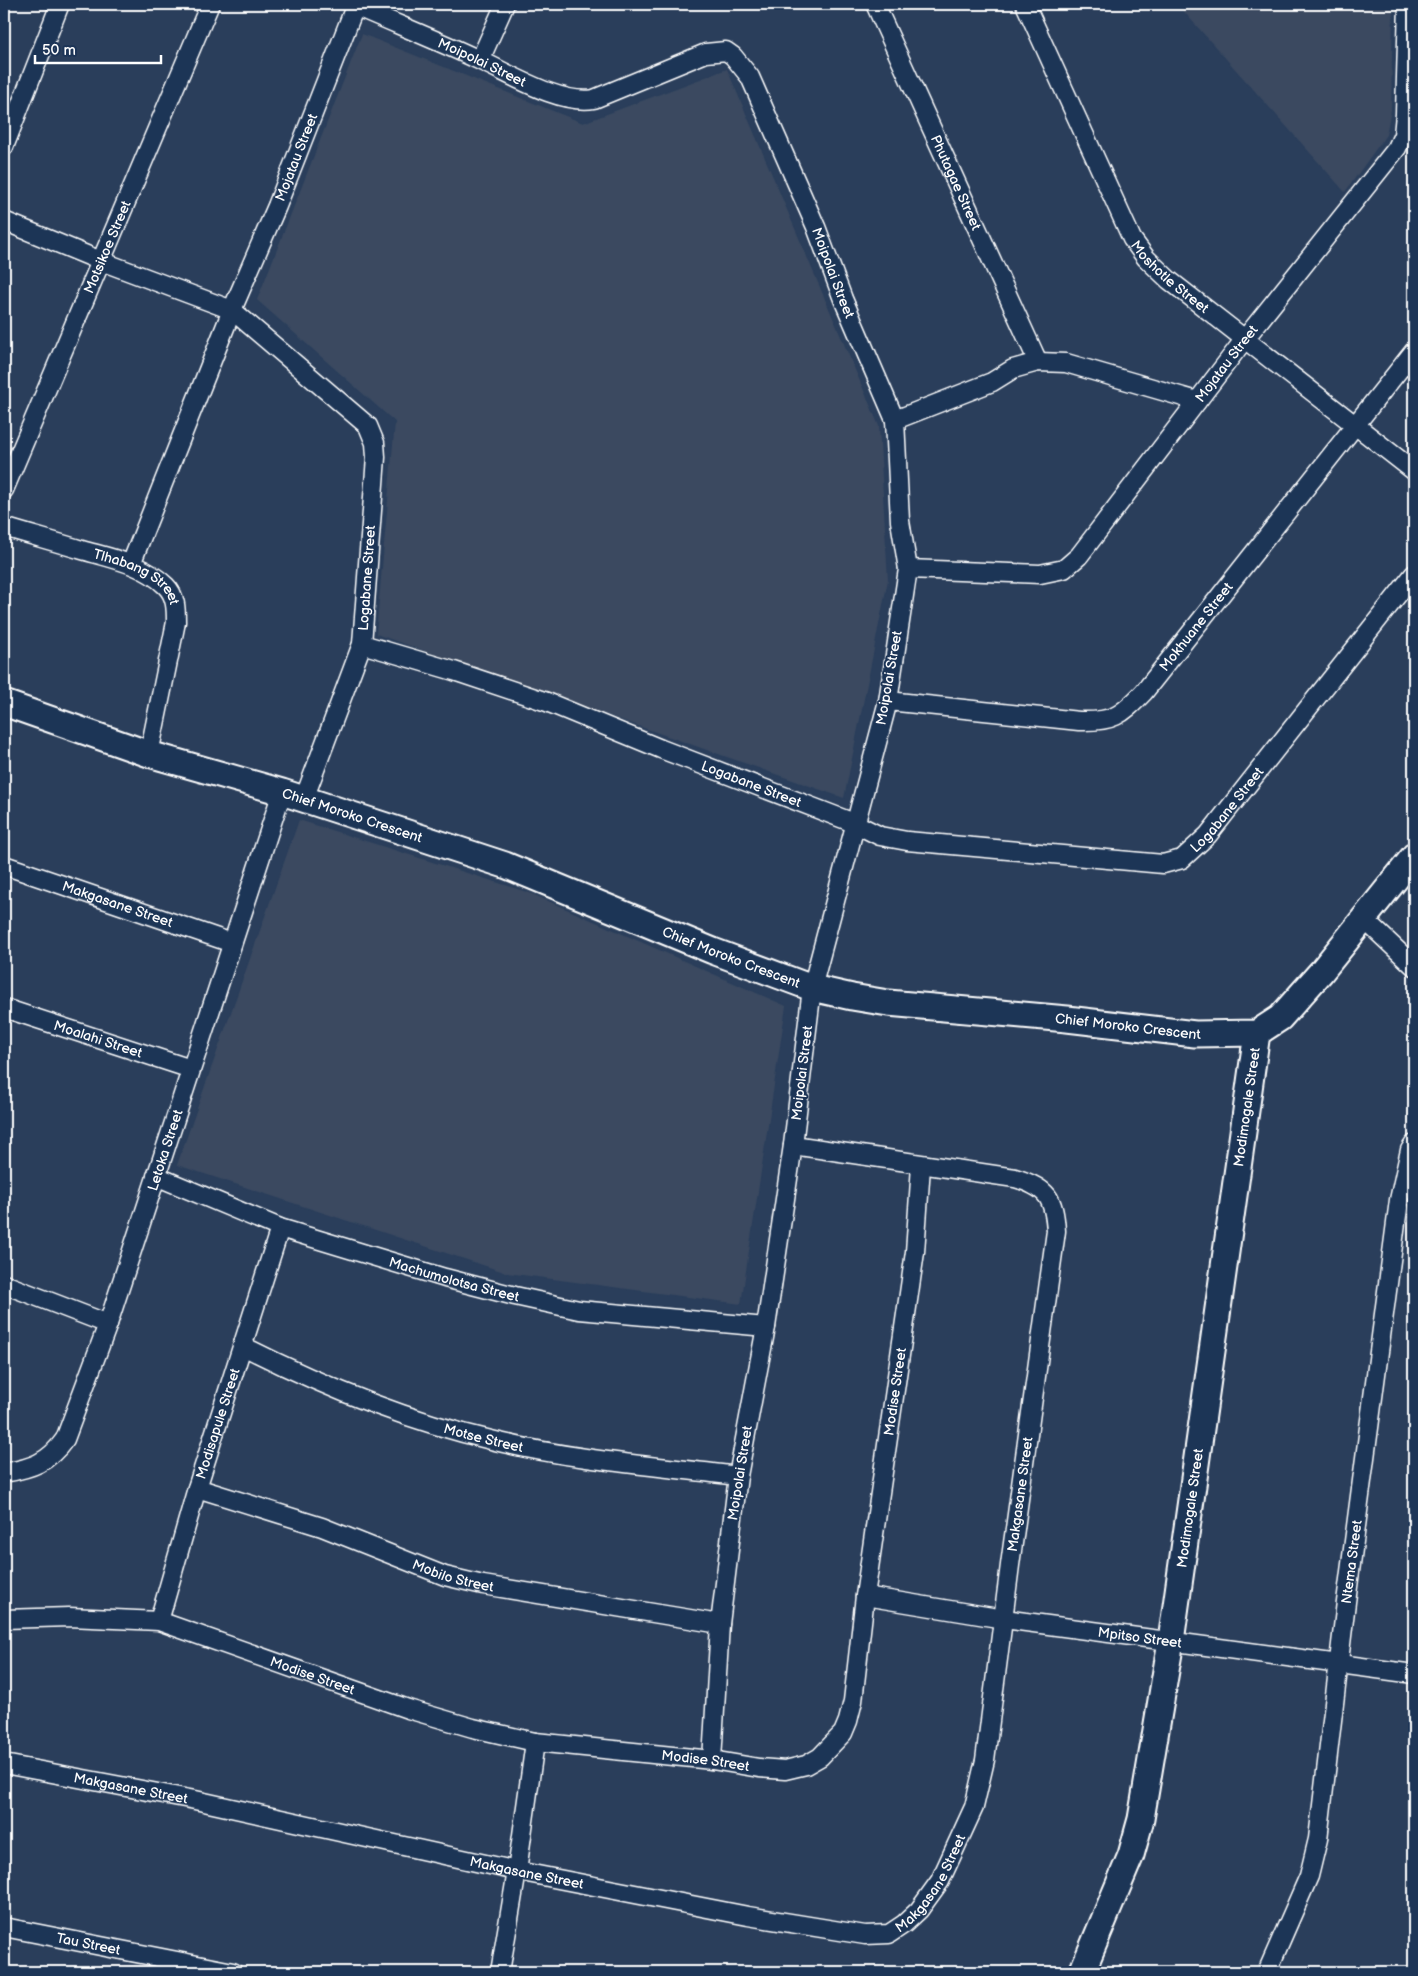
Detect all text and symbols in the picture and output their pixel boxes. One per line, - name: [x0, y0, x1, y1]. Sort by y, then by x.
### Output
- scale bar: [35, 32, 161, 64]
- street label: Moipolai Street: [435, 34, 529, 91]
- text: 50 m: [42, 41, 76, 60]
- street label: Mojatau Street: [271, 110, 321, 204]
- street label: Phutagae Street: [927, 132, 985, 233]
- street label: Motsikoe Street: [80, 197, 134, 296]
- street label: Moipolai Street: [808, 225, 859, 321]
- street label: Moshotle Street: [1127, 237, 1213, 317]
- street label: Mojatau Street: [1191, 321, 1262, 405]
- street label: Logabane Street: [355, 524, 379, 631]
- street label: Tlhabang Street: [92, 545, 183, 607]
- street label: Mokhuane Street: [1155, 578, 1237, 674]
- street label: Moipolai Street: [872, 629, 906, 727]
- street label: Logabane Street: [699, 757, 804, 811]
- street label: Logabane Street: [1187, 763, 1267, 856]
- street label: Chief Moroko Crescent: [280, 784, 425, 846]
- street label: Makgasane Street: [60, 877, 176, 931]
- street label: Chief Moroko Crescent: [660, 923, 803, 992]
- street label: Chief Moroko Crescent: [1054, 1009, 1202, 1043]
- street label: Moalahi Street: [52, 1016, 145, 1061]
- street label: Moipolai Street: [788, 1024, 816, 1121]
- street label: Modimogale Street: [1230, 1046, 1263, 1168]
- street label: Letoka Street: [144, 1107, 186, 1193]
- street label: Machumolotsa Street: [387, 1253, 521, 1305]
- street label: Modise Street: [880, 1346, 910, 1437]
- street label: Modisapule Street: [192, 1365, 243, 1481]
- street label: Motse Street: [442, 1420, 525, 1456]
- street label: Moipolai Street: [724, 1424, 756, 1522]
- street label: Makgasane Street: [1003, 1435, 1036, 1553]
- street label: Modimogale Street: [1173, 1447, 1207, 1569]
- street label: Ntema Street: [1337, 1518, 1365, 1605]
- street label: Mobilo Street: [410, 1555, 496, 1595]
- street label: Mpitso Street: [1097, 1623, 1184, 1651]
- street label: Modise Street: [268, 1652, 358, 1698]
- street label: Modise Street: [661, 1746, 751, 1775]
- street label: Makgasane Street: [72, 1769, 190, 1807]
- street label: Makgasane Street: [892, 1831, 969, 1936]
- street label: Makgasane Street: [468, 1852, 586, 1892]
- street label: Tau Street: [55, 1929, 122, 1958]

